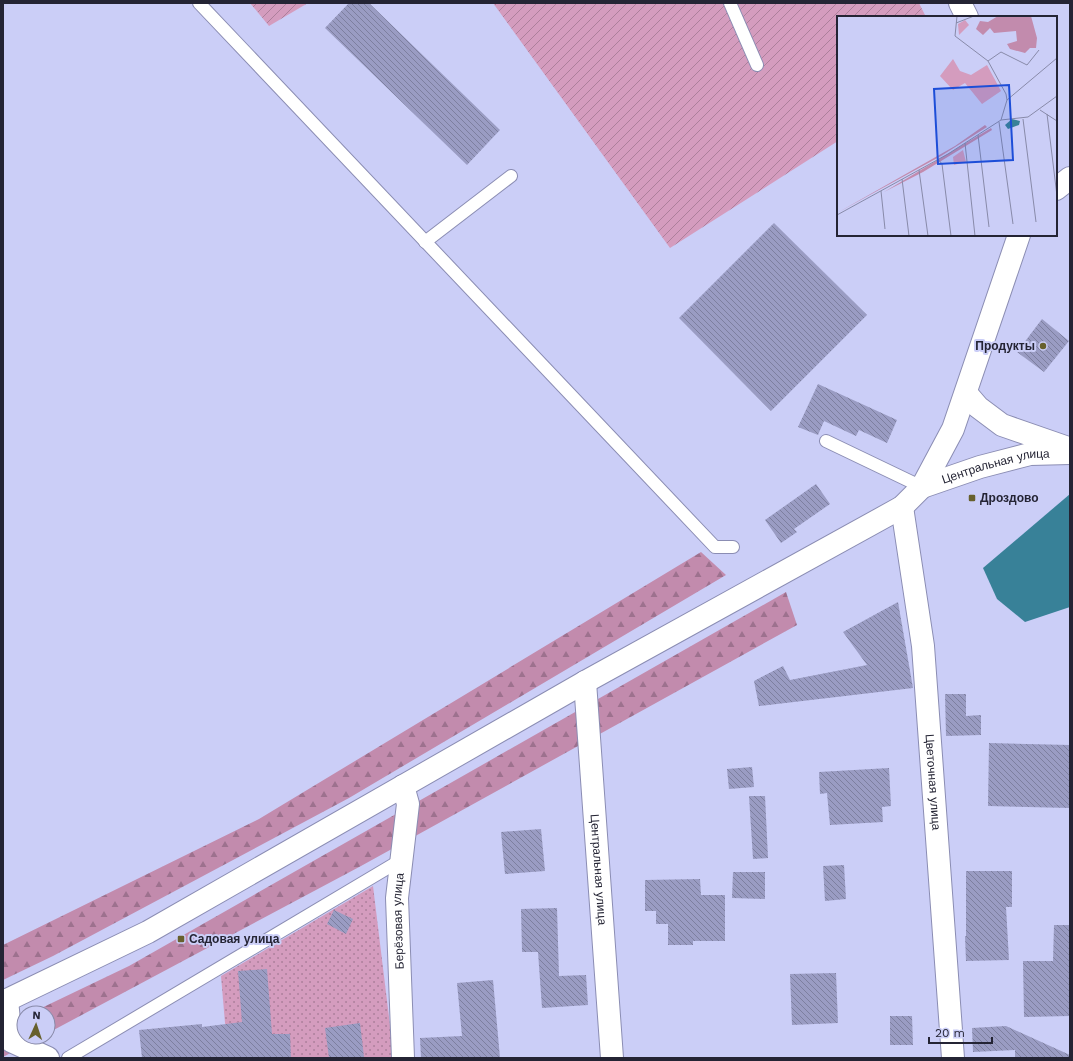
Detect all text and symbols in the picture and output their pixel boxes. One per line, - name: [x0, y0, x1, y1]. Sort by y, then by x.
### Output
- inset map: [837, 16, 1057, 236]
- place label: Продукты: [975, 339, 1035, 353]
- marker: Продукты: [1038, 341, 1048, 351]
- street label: Центральная улица: [940, 447, 1050, 487]
- place label: Дроздово: [980, 491, 1039, 505]
- marker: Дроздово: [967, 493, 977, 503]
- street label: Цветочная улица: [922, 733, 943, 831]
- street label: Центральная улица: [587, 813, 609, 926]
- street label: Берёзовая улица: [390, 872, 407, 970]
- place label: Садовая улица: [189, 932, 280, 946]
- marker: Садовая улица: [176, 934, 186, 944]
- north arrow: [16, 1005, 56, 1045]
- text: N: [32, 1009, 41, 1022]
- scale bar: [929, 1019, 992, 1045]
- text: 20 m: [935, 1026, 965, 1040]

